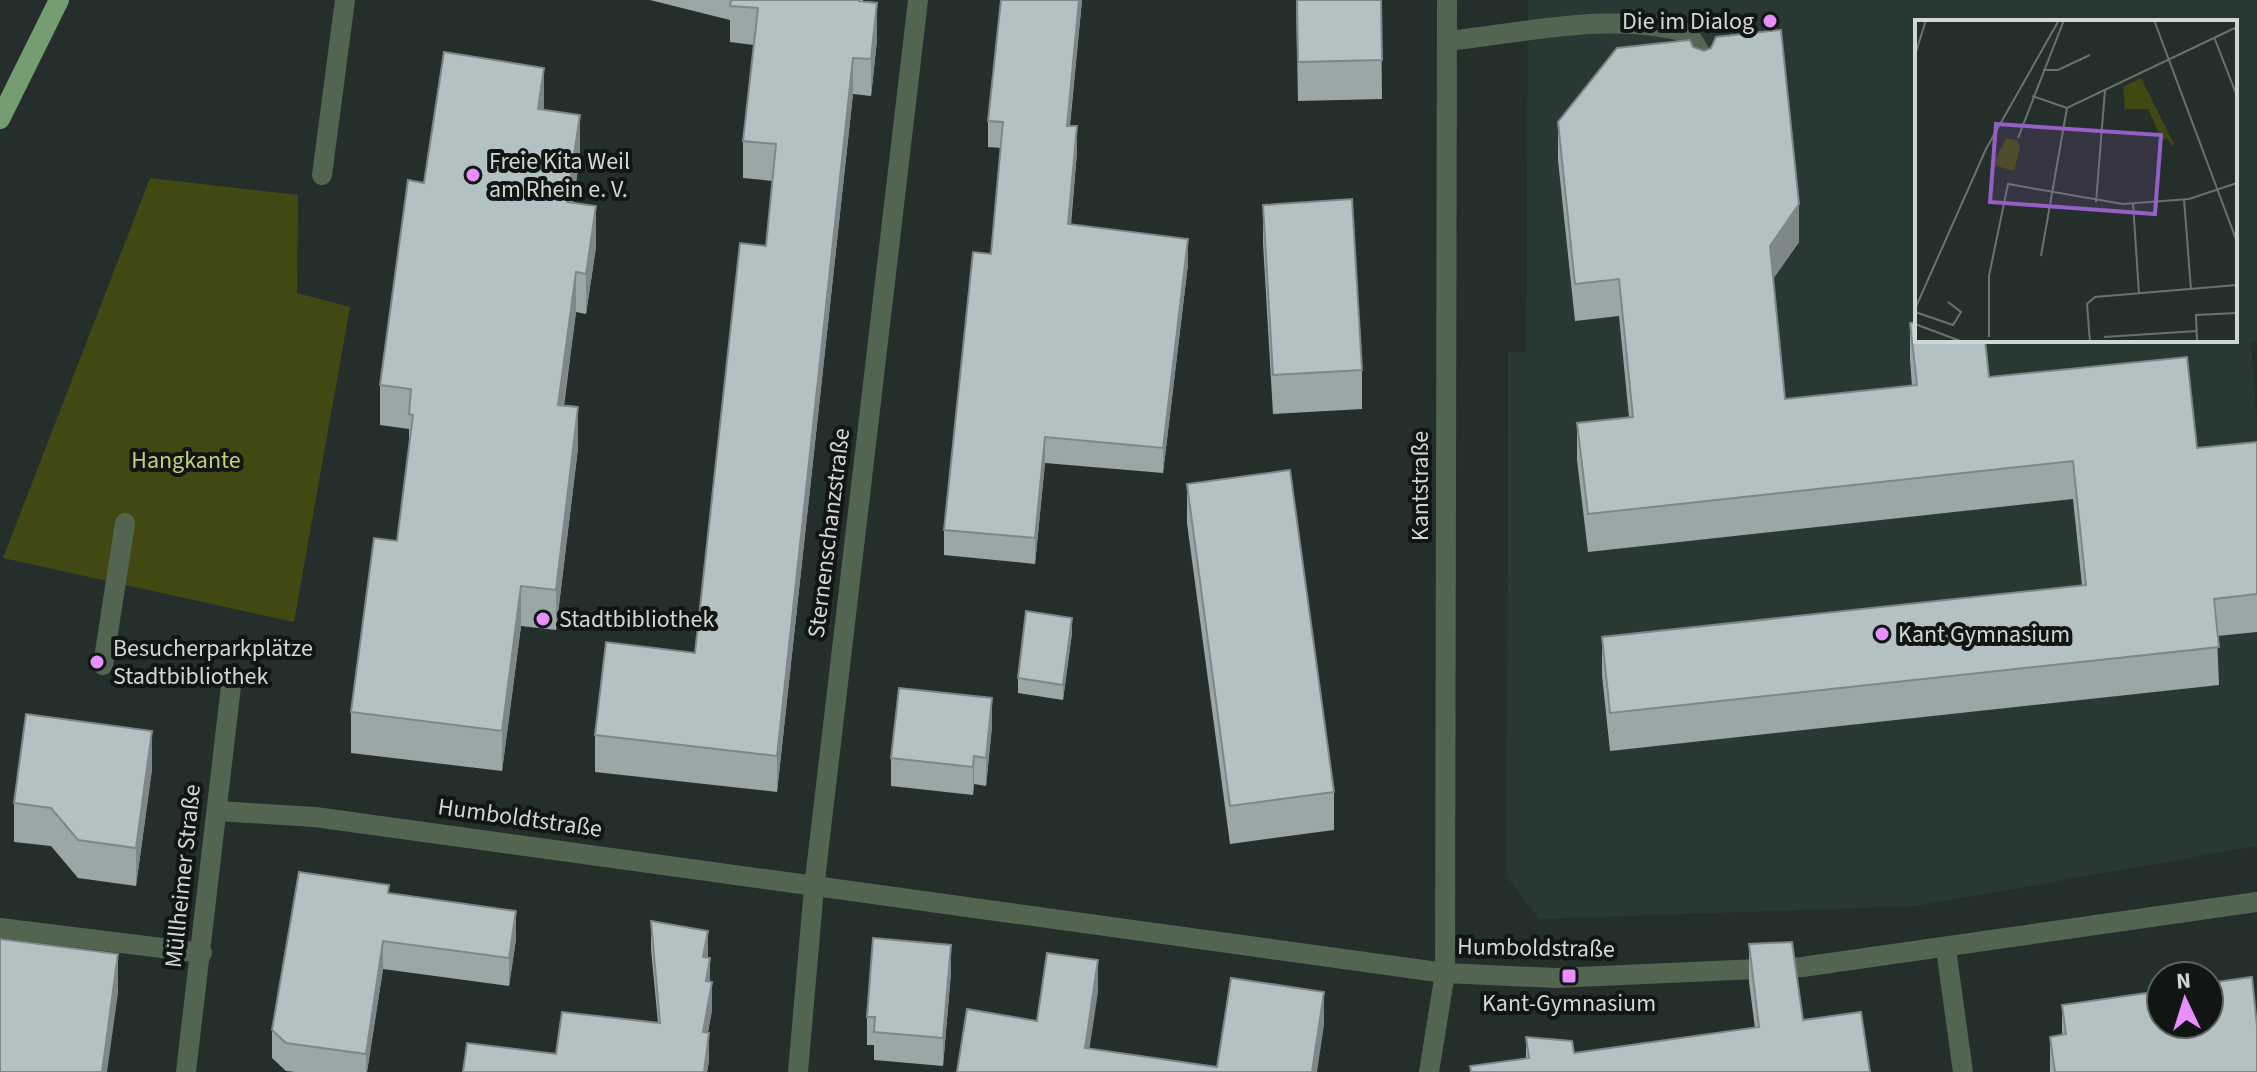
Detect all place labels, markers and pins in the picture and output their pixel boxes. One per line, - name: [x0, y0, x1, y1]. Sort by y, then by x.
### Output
- place label: Die im Dialog: [1622, 4, 1754, 39]
- marker: Die im Dialog: [1761, 12, 1779, 30]
- place label: Freie Kita Weil am Rhein e. V.: [489, 144, 630, 207]
- marker: Freie Kita Weil am Rhein e. V.: [464, 166, 482, 184]
- place label: Stadtbibliothek: [559, 602, 715, 637]
- marker: Stadtbibliothek: [534, 610, 552, 628]
- place label: Kant Gymnasium: [1898, 617, 2070, 652]
- marker: Kant Gymnasium: [1873, 625, 1891, 643]
- place label: Besucherparkplätze Stadtbibliothek: [113, 631, 313, 694]
- marker: Besucherparkplätze Stadtbibliothek: [88, 653, 106, 671]
- marker: Kant-Gymnasium: [1560, 967, 1578, 985]
- place label: Kant-Gymnasium: [1482, 986, 1656, 1021]

